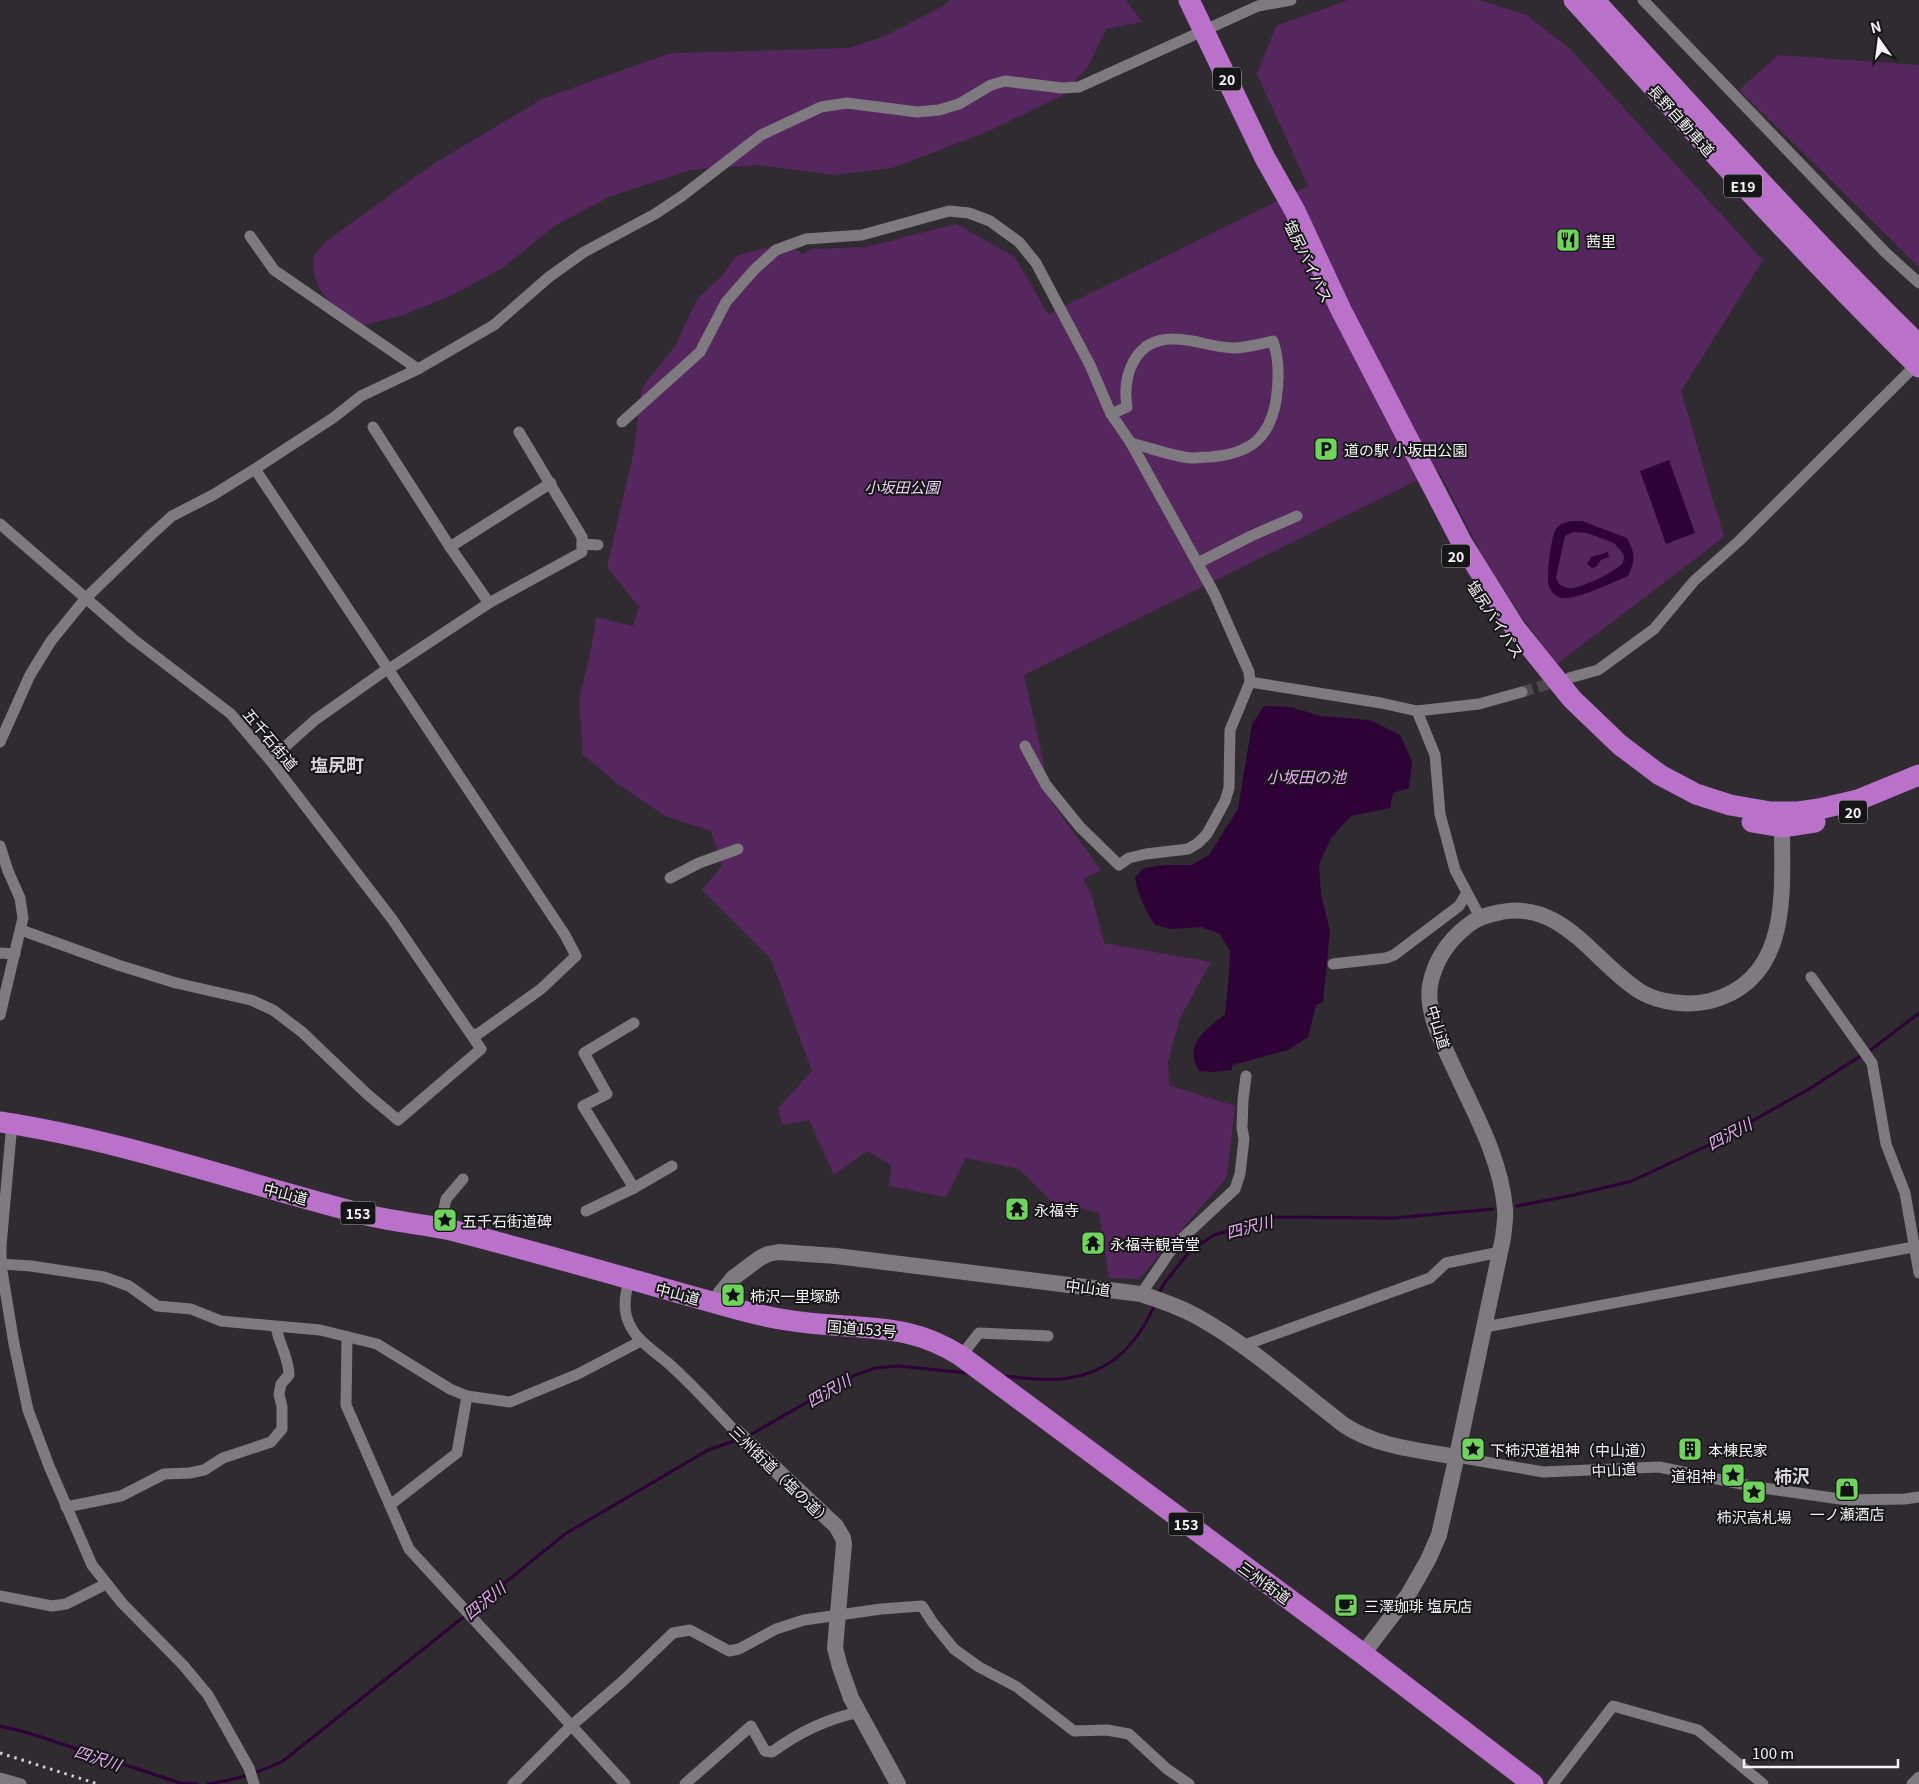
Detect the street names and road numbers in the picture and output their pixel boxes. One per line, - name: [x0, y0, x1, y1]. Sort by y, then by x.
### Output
- road number: 20: [1213, 68, 1241, 90]
- street label: 長野自動車道: [1644, 80, 1720, 160]
- road number: E19: [1724, 175, 1762, 198]
- street label: 塩尻バイパス: [1280, 216, 1338, 306]
- road number: 20: [1442, 544, 1470, 568]
- street label: 塩尻バイパス: [1463, 576, 1529, 662]
- street label: 五千石街道: [239, 704, 303, 774]
- road number: 20: [1839, 800, 1867, 824]
- street label: 中山道: [1422, 1002, 1456, 1052]
- street label: 中山道: [262, 1177, 310, 1209]
- road number: 153: [340, 1202, 376, 1224]
- street label: 中山道: [1064, 1274, 1112, 1300]
- street label: 中山道: [654, 1277, 702, 1309]
- street label: 国道153号: [826, 1314, 898, 1342]
- street label: 三州街道（塩の道）: [725, 1421, 837, 1529]
- street label: 中山道: [1591, 1457, 1637, 1481]
- road number: 153: [1168, 1512, 1204, 1536]
- street label: 三州街道: [1235, 1556, 1295, 1608]

